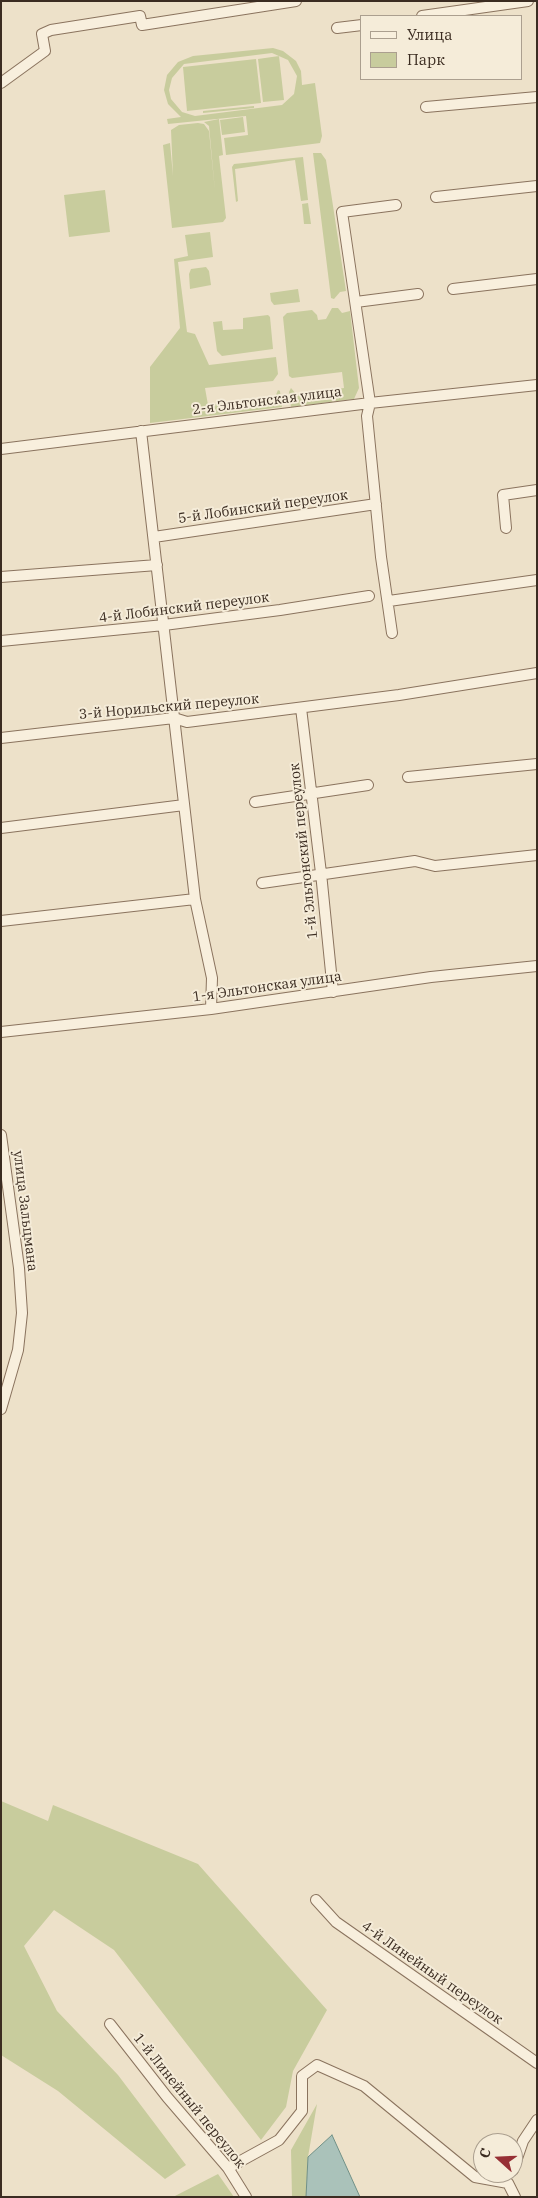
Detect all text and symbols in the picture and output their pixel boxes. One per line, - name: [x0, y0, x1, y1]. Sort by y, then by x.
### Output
- legend: [360, 15, 523, 80]
- text: Улица: [407, 25, 452, 44]
- text: Парк: [407, 50, 445, 69]
- street label: 2-я Эльтонская улица: [191, 384, 343, 418]
- street label: 5-й Лобинский переулок: [177, 487, 349, 527]
- street label: 4-й Лобинский переулок: [98, 589, 270, 627]
- street label: 3-й Норильский переулок: [78, 691, 260, 723]
- street label: 1-й Эльтонский переулок: [286, 762, 322, 940]
- street label: 1-я Эльтонская улица: [191, 968, 343, 1006]
- street label: улица Зальцмана: [9, 1150, 41, 1272]
- street label: 4-й Линейный переулок: [358, 1918, 506, 2028]
- street label: 1-й Линейный переулок: [129, 2030, 249, 2172]
- north arrow: [473, 2133, 523, 2183]
- text: С: [475, 2146, 495, 2161]

